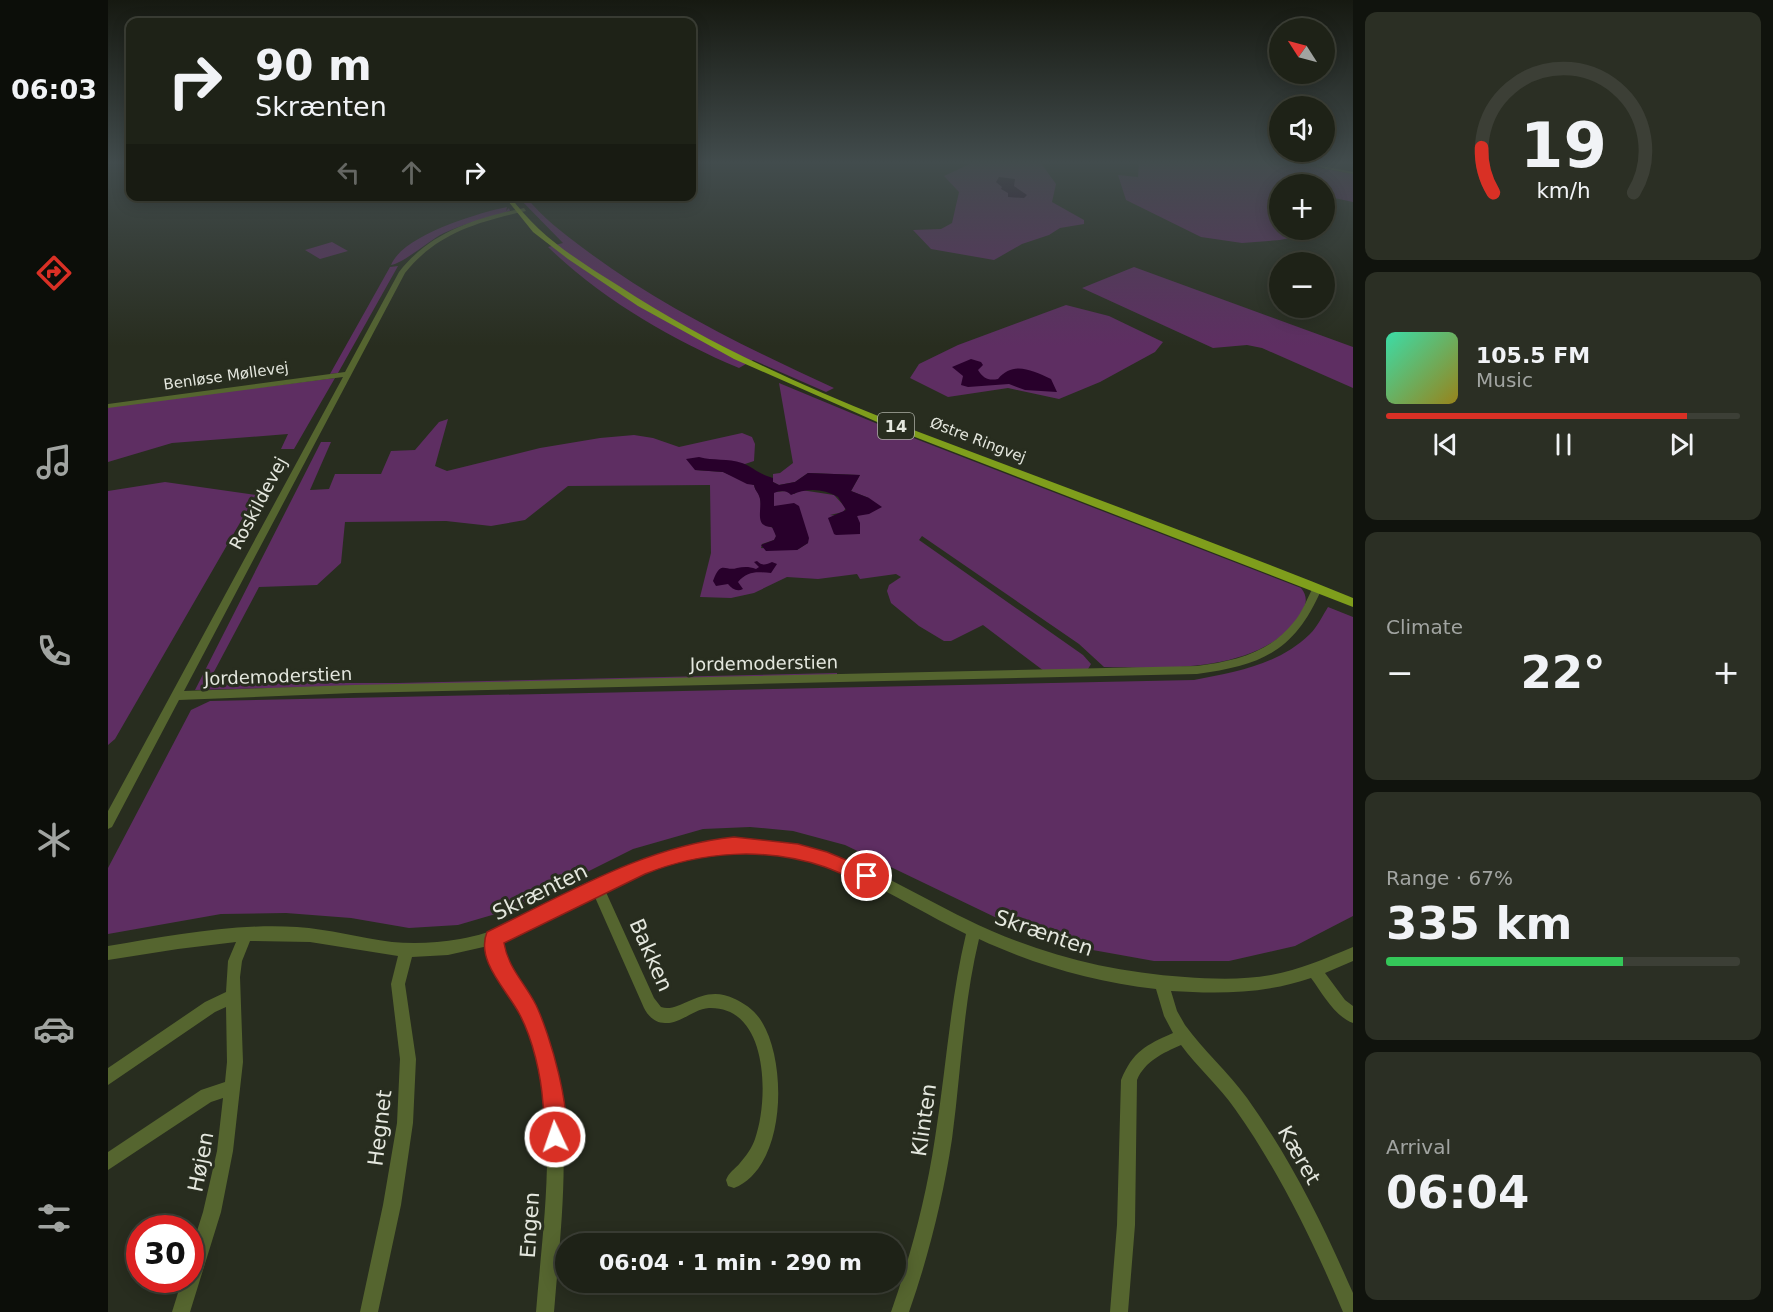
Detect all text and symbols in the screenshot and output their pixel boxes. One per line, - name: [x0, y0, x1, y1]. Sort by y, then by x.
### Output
- north arrow: [1269, 18, 1335, 84]
- map controls: [1269, 18, 1335, 318]
- text: 90 m: [255, 41, 372, 90]
- icon: right: [156, 42, 234, 120]
- text: 06:03: [11, 74, 97, 105]
- text: Skrænten: [255, 91, 387, 122]
- button: sound: [1269, 96, 1335, 162]
- text: 19: [1520, 109, 1606, 182]
- icon: left: [332, 156, 365, 189]
- icon: ahead: [395, 156, 428, 189]
- icon: right: [458, 156, 491, 189]
- button: +: [1269, 174, 1335, 240]
- text: km/h: [1536, 178, 1590, 203]
- icon: directions: [33, 252, 75, 294]
- button: −: [1269, 252, 1335, 318]
- text: 105.5 FM: [1476, 343, 1590, 368]
- street label: Benløse Møllevej: [162, 358, 290, 394]
- text: Music: [1476, 368, 1533, 392]
- road number: 14: [878, 413, 914, 439]
- street label: Østre Ringvej: [928, 413, 1028, 467]
- icon: previous: [1429, 428, 1462, 461]
- icon: pause: [1547, 428, 1580, 461]
- icon: next: [1665, 428, 1698, 461]
- icon: music: [33, 441, 75, 483]
- street label: Roskildevej: [225, 453, 291, 553]
- text: Climate: [1386, 615, 1463, 639]
- icon: phone: [33, 630, 75, 672]
- text: 22°: [1520, 646, 1606, 699]
- street label: Jordemoderstien: [689, 651, 838, 675]
- text: −: [1386, 653, 1414, 692]
- text: +: [1712, 653, 1740, 692]
- street label: Jordemoderstien: [203, 663, 352, 689]
- icon: climate: [33, 819, 75, 861]
- pin: [841, 850, 892, 901]
- street label: Skrænten: [489, 859, 591, 925]
- icon: arrive: [850, 859, 883, 892]
- text: Range · 67%: [1386, 866, 1513, 890]
- text: 335 km: [1386, 897, 1572, 950]
- street label: Skrænten: [992, 905, 1096, 961]
- street label: Bakken: [624, 915, 678, 995]
- icon: car: [33, 1008, 75, 1050]
- street label: Klinten: [907, 1082, 941, 1158]
- street label: Hegnet: [363, 1089, 397, 1167]
- position arrow: [523, 1105, 587, 1169]
- street label: Kæret: [1273, 1121, 1325, 1189]
- street label: Højen: [183, 1130, 219, 1194]
- text: Arrival: [1386, 1135, 1451, 1159]
- text: 06:04: [1386, 1166, 1529, 1219]
- street label: Engen: [516, 1191, 544, 1259]
- icon: filters: [33, 1197, 75, 1239]
- speed limit sign: 30: [126, 1215, 204, 1293]
- text: 06:04 · 1 min · 290 m: [599, 1250, 862, 1275]

